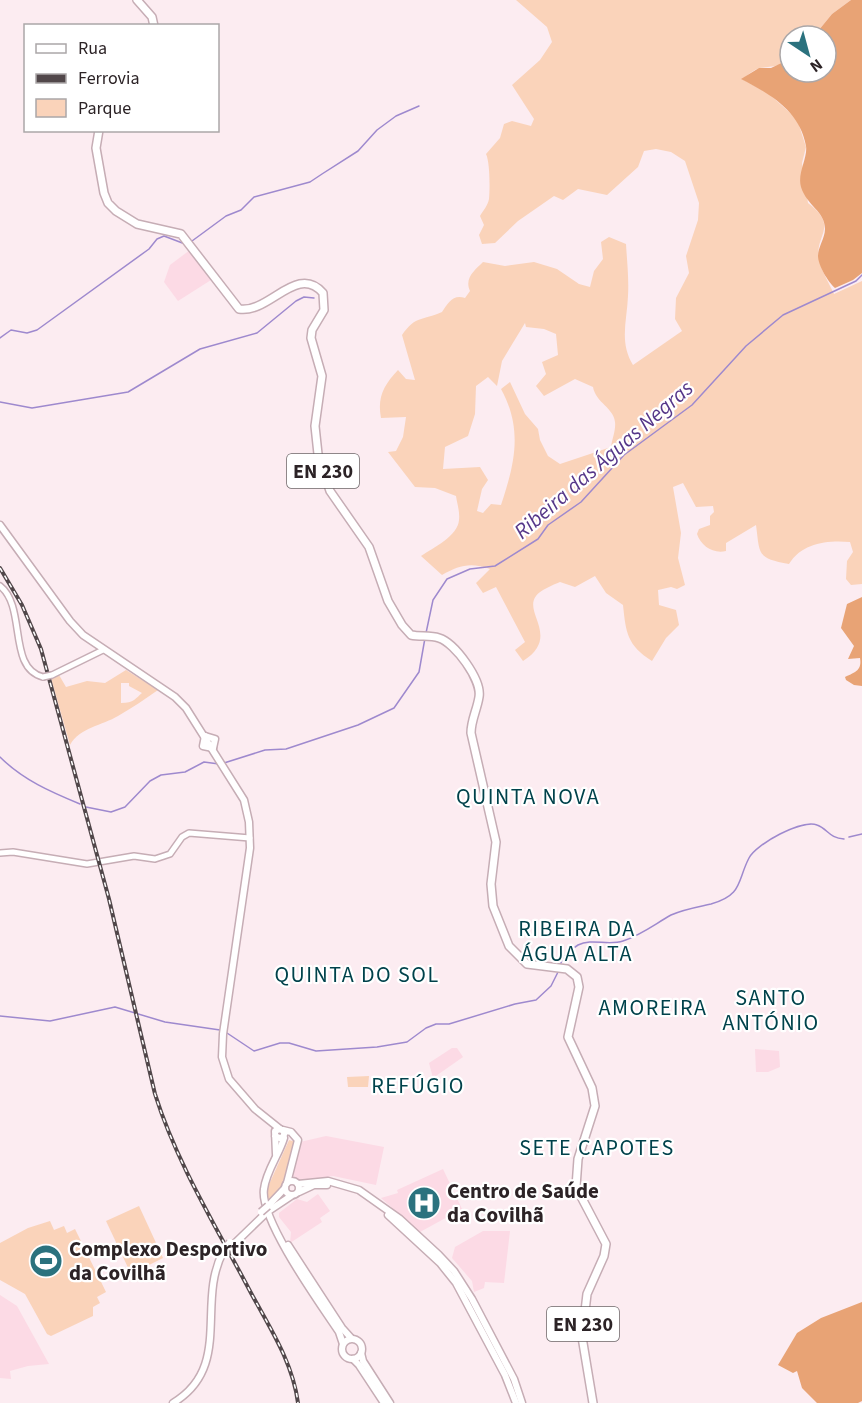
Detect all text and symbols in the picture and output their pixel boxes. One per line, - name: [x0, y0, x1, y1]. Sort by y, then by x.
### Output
- legend: [24, 24, 219, 132]
- north arrow: [778, 24, 838, 84]
- text: Rua: [78, 36, 107, 61]
- text: N: [805, 53, 827, 77]
- text: Ferrovia: [78, 66, 139, 91]
- text: Parque: [78, 96, 131, 121]
- water label: Ribeira das Águas Negras: [507, 373, 700, 547]
- road number: EN 230: [287, 454, 359, 488]
- district label: QUINTA NOVA: [456, 781, 600, 813]
- district label: RIBEIRA DA ÁGUA ALTA: [518, 913, 636, 970]
- district label: QUINTA DO SOL: [274, 959, 440, 991]
- district label: SANTO ANTÓNIO: [722, 982, 820, 1039]
- district label: AMOREIRA: [599, 992, 707, 1024]
- district label: REFÚGIO: [371, 1070, 465, 1102]
- district label: SETE CAPOTES: [519, 1132, 675, 1164]
- place label: Centro de Saúde da Covilhã: [447, 1176, 599, 1230]
- hospital icon: Centro de Saúde da Covilhã: [406, 1185, 442, 1221]
- place label: Complexo Desportivo da Covilhã: [69, 1234, 267, 1288]
- sports icon: Complexo Desportivo da Covilhã: [28, 1243, 64, 1279]
- road number: EN 230: [547, 1307, 619, 1341]

